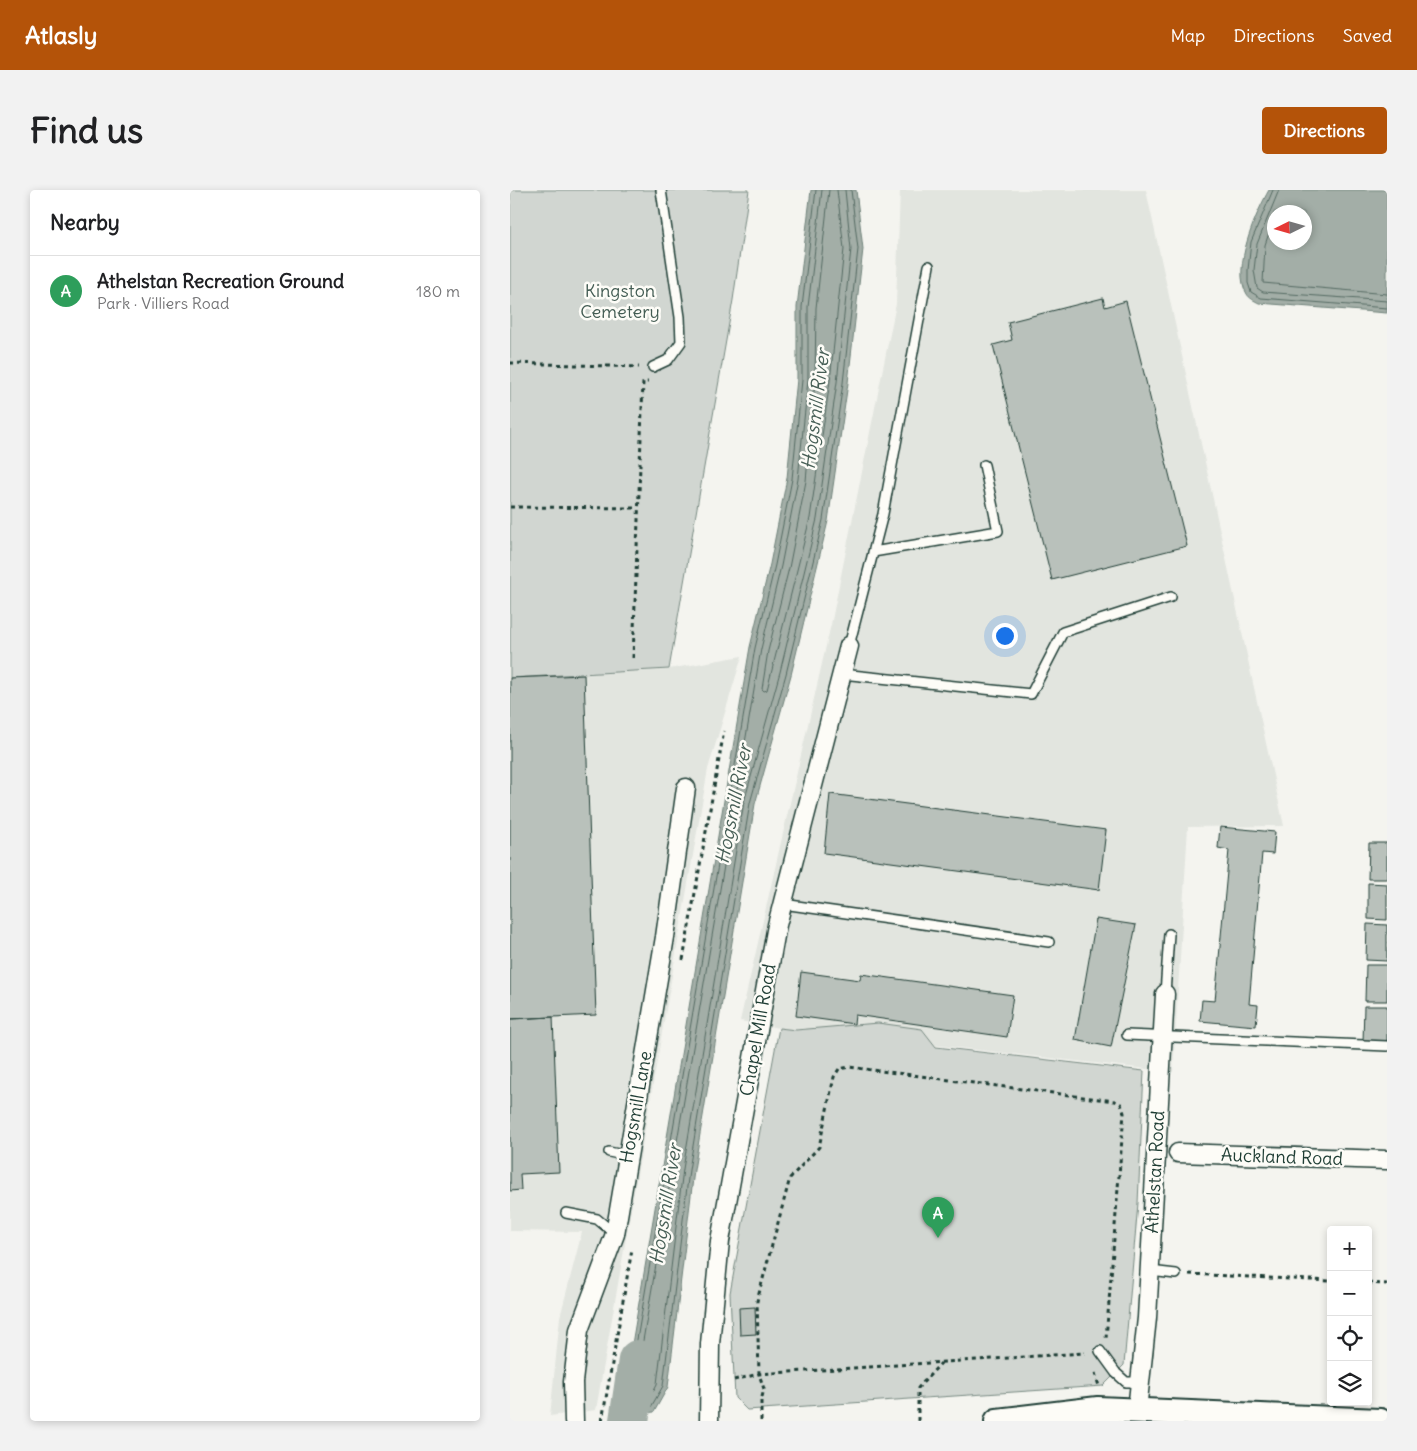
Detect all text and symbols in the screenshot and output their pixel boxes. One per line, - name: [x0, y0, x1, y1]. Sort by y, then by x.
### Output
- text: Atlasly: [25, 20, 97, 50]
- text: Map: [1170, 24, 1205, 47]
- text: Directions: [1233, 24, 1315, 47]
- text: Saved: [1343, 24, 1392, 47]
- button: Directions: [1262, 107, 1387, 154]
- text: Find us: [30, 108, 143, 152]
- north arrow: [1267, 205, 1312, 250]
- text: Nearby: [50, 209, 120, 236]
- text: Athelstan Recreation Ground: [97, 269, 344, 293]
- park label: Kingston Cemetery: [580, 279, 660, 323]
- text: A: [61, 281, 71, 301]
- text: 180 m: [416, 281, 460, 301]
- text: Park · Villiers Road: [97, 293, 229, 313]
- water label: Hogsmill River: [796, 345, 835, 471]
- your location: [992, 623, 1018, 649]
- water label: Hogsmill River: [710, 740, 757, 866]
- street label: Chapel Mill Road: [735, 962, 781, 1098]
- street label: Hogsmill Lane: [614, 1049, 657, 1165]
- street label: Athelstan Road: [1140, 1110, 1169, 1234]
- water label: Hogsmill River: [644, 1140, 687, 1266]
- street label: Auckland Road: [1221, 1143, 1344, 1170]
- pin: A: [922, 1197, 954, 1238]
- map controls: [1327, 1226, 1372, 1406]
- button: +: [1327, 1226, 1372, 1271]
- button: −: [1327, 1271, 1372, 1316]
- button: locate: [1327, 1316, 1372, 1361]
- button: layers: [1327, 1361, 1372, 1406]

